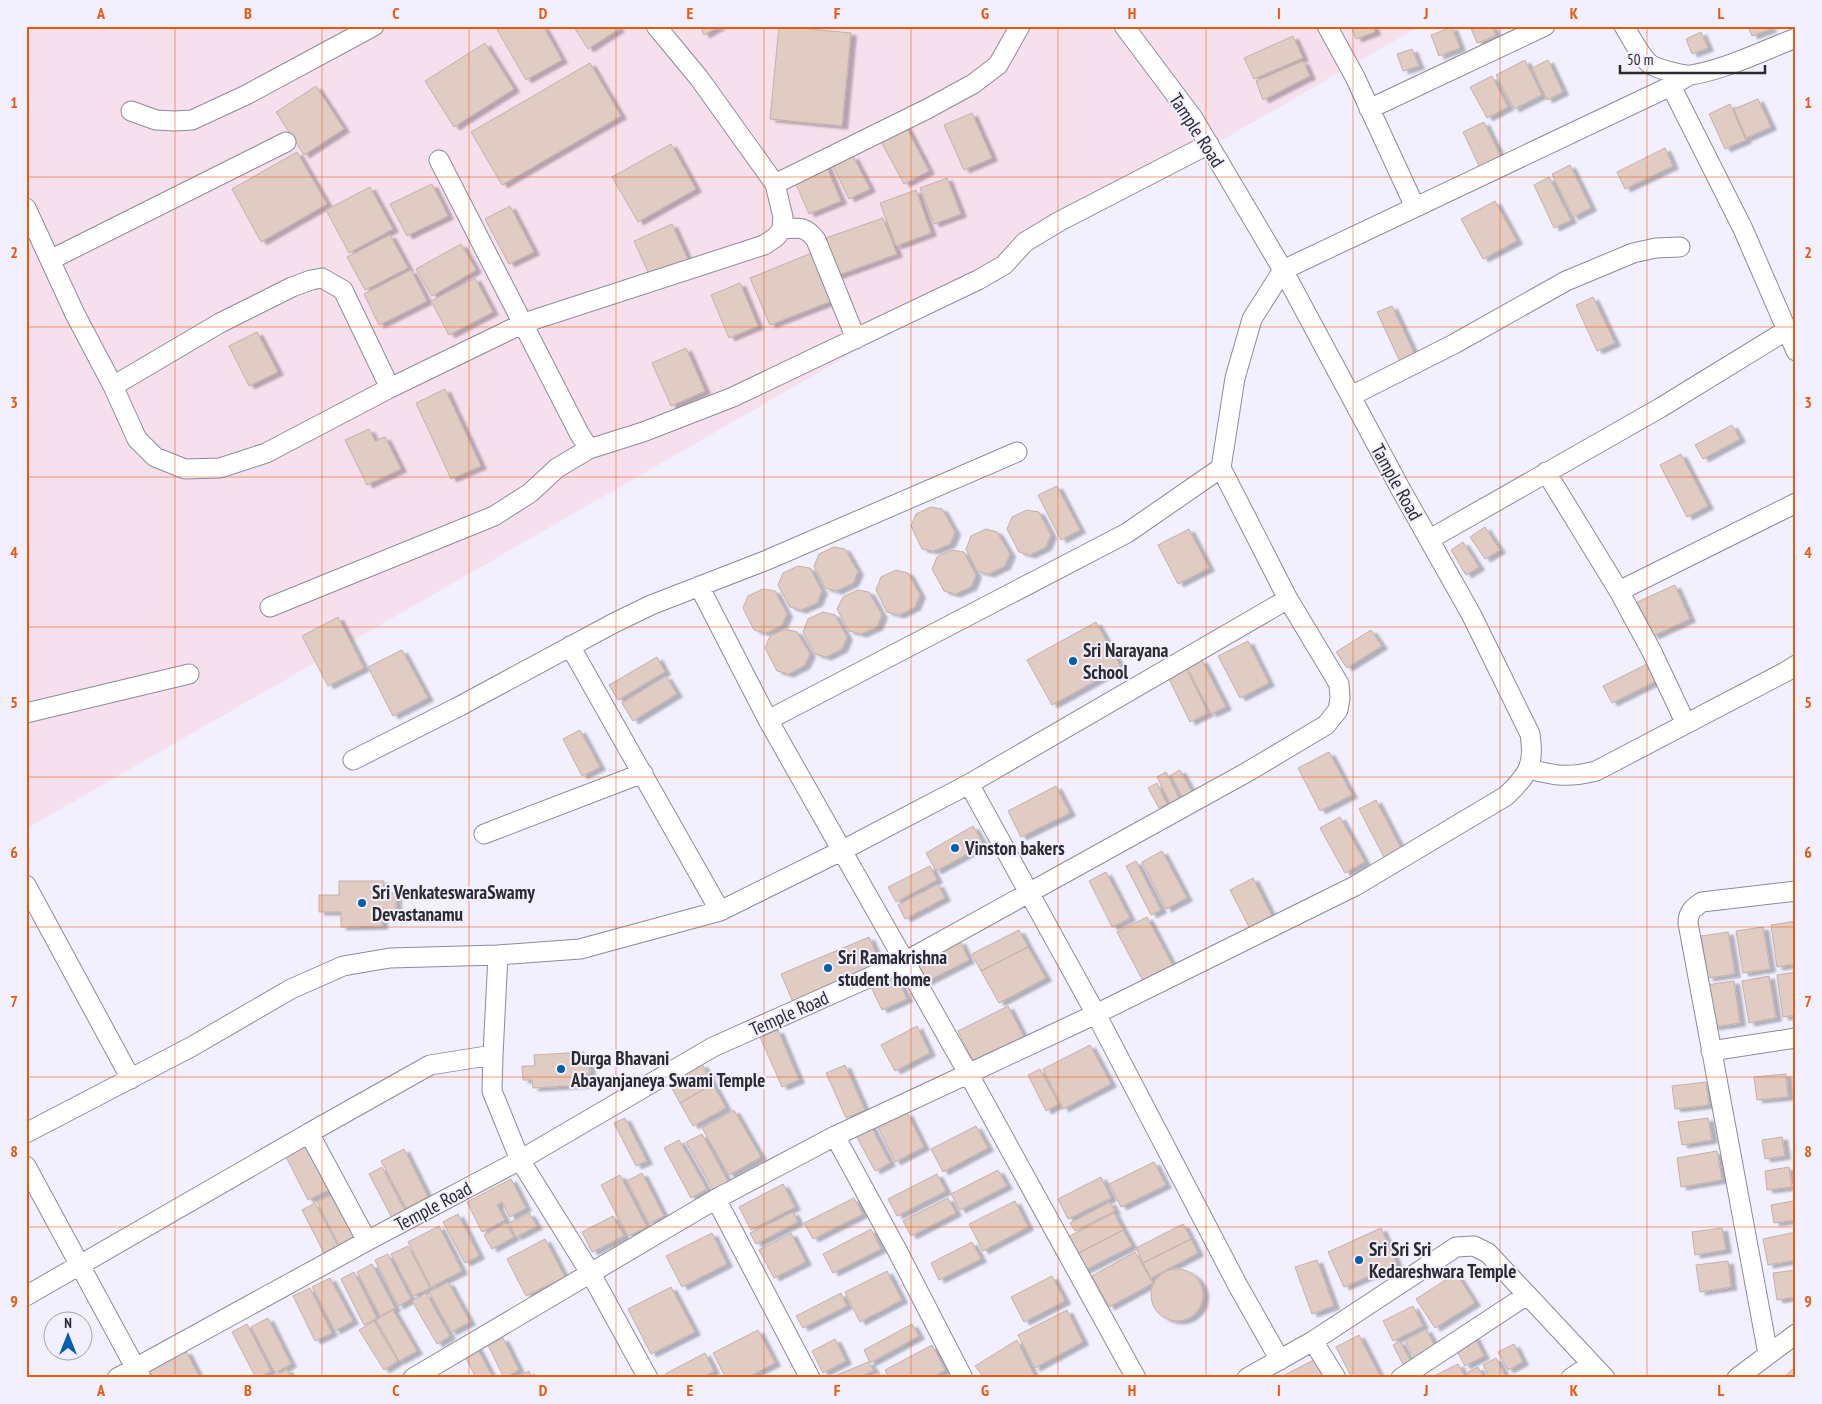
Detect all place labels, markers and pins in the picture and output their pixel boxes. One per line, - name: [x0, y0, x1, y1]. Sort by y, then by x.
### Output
- place label: Sri Narayana School: [1083, 638, 1169, 684]
- marker: Sri Narayana School: [1067, 655, 1079, 667]
- place label: Vinston bakers: [964, 836, 1065, 860]
- marker: Vinston bakers: [949, 842, 961, 854]
- place label: Sri VenkateswaraSwamy Devastanamu: [372, 880, 535, 926]
- marker: Sri VenkateswaraSwamy Devastanamu: [356, 897, 368, 909]
- place label: Sri Ramakrishna student home: [838, 945, 947, 991]
- marker: Sri Ramakrishna student home: [822, 962, 834, 974]
- place label: Durga Bhavani Abayanjaneya Swami Temple: [570, 1046, 765, 1092]
- marker: Durga Bhavani Abayanjaneya Swami Temple: [555, 1063, 567, 1075]
- place label: Sri Sri Sri Kedareshwara Temple: [1369, 1237, 1516, 1283]
- marker: Sri Sri Sri Kedareshwara Temple: [1353, 1254, 1365, 1266]

